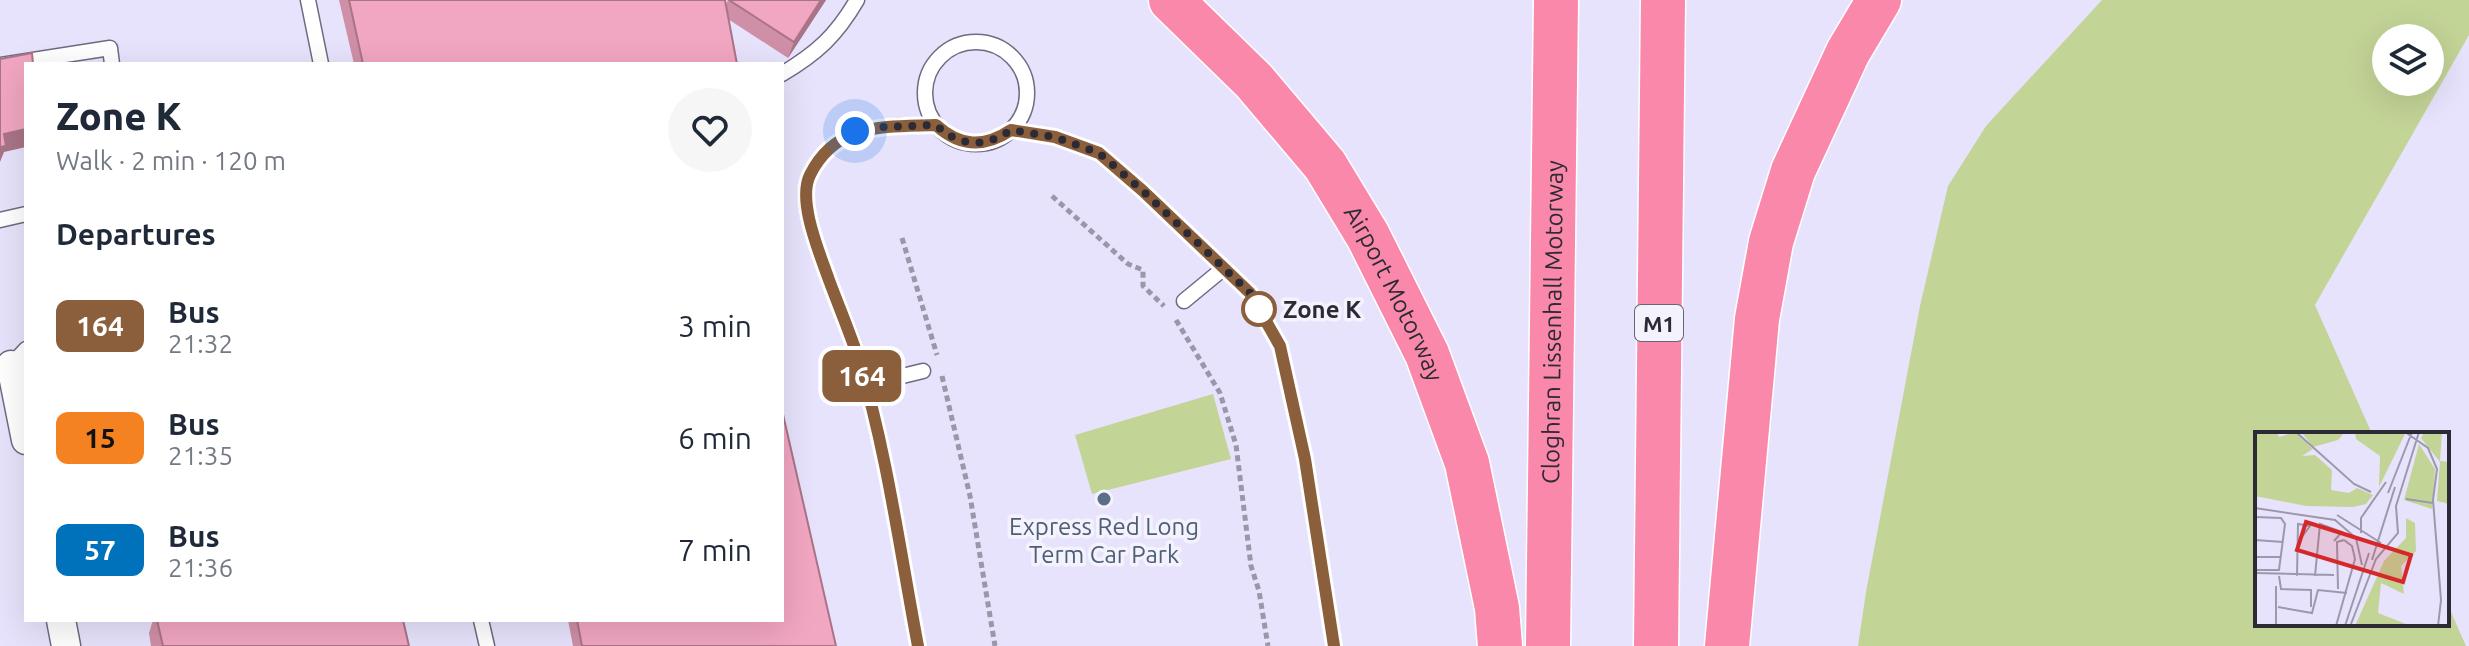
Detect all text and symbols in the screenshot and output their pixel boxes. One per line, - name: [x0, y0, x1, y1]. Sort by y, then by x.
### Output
- map controls: [2372, 24, 2444, 96]
- button: layers: [2372, 24, 2444, 96]
- button: heart: [668, 88, 752, 172]
- text: Zone K: [56, 95, 182, 137]
- your location: [835, 111, 875, 151]
- text: Walk · 2 min · 120 m: [56, 146, 286, 175]
- street label: Cloghran Lissenhall Motorway: [1537, 160, 1568, 484]
- street label: Airport Motorway: [1339, 200, 1449, 385]
- text: Departures: [56, 217, 216, 251]
- marker: Zone K: [1242, 292, 1276, 326]
- text: Bus: [168, 295, 220, 329]
- place label: Zone K: [1283, 296, 1361, 323]
- road number: M1: [1635, 305, 1683, 341]
- text: 3 min: [678, 309, 752, 343]
- text: 164: [76, 310, 124, 341]
- text: 21:32: [168, 329, 233, 358]
- line badge: 164: [816, 350, 908, 402]
- text: 164: [838, 360, 886, 391]
- text: Bus: [168, 407, 220, 441]
- text: 6 min: [678, 421, 752, 455]
- text: 15: [84, 422, 116, 453]
- inset map: [2255, 432, 2449, 626]
- text: 21:35: [168, 441, 233, 470]
- marker: Express Red Long Term Car Park: [1095, 490, 1113, 508]
- place label: Express Red Long Term Car Park: [1009, 513, 1199, 568]
- text: Bus: [168, 519, 220, 553]
- text: 7 min: [678, 533, 752, 567]
- text: 57: [84, 534, 116, 565]
- text: 21:36: [168, 553, 233, 582]

